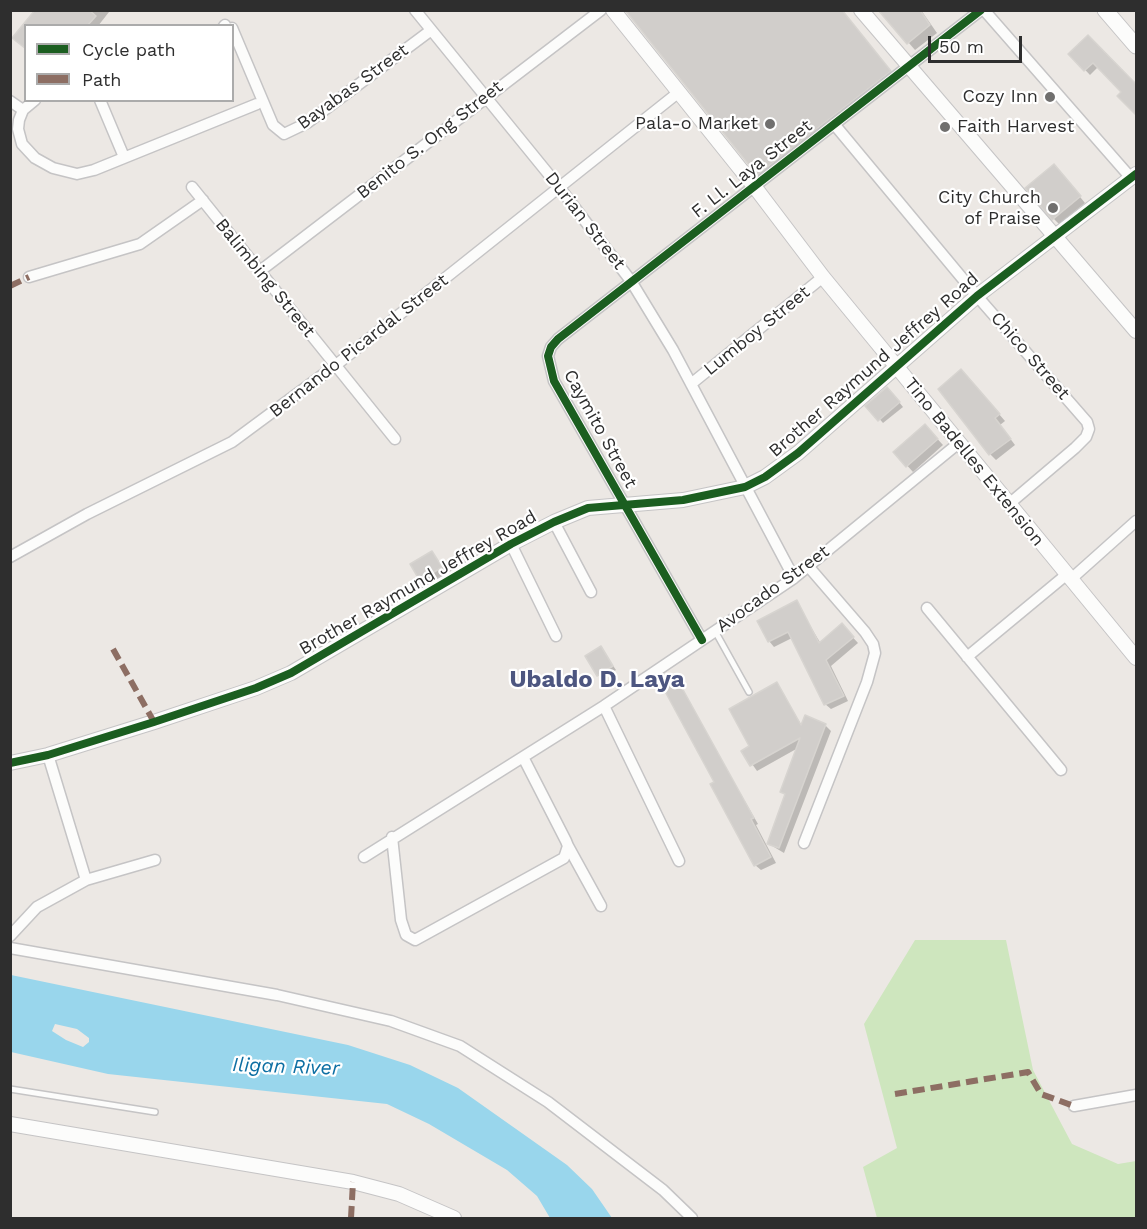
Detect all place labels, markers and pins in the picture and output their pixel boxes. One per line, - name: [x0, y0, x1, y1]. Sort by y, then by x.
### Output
- place label: Cozy Inn: [962, 86, 1038, 108]
- marker: Cozy Inn: [1043, 90, 1057, 104]
- place label: Pala-o Market: [635, 113, 758, 135]
- place label: Faith Harvest: [957, 116, 1074, 138]
- marker: Pala-o Market: [763, 117, 777, 131]
- marker: Faith Harvest: [938, 120, 952, 134]
- place label: City Church of Praise: [938, 187, 1041, 230]
- marker: City Church of Praise: [1046, 201, 1060, 215]

